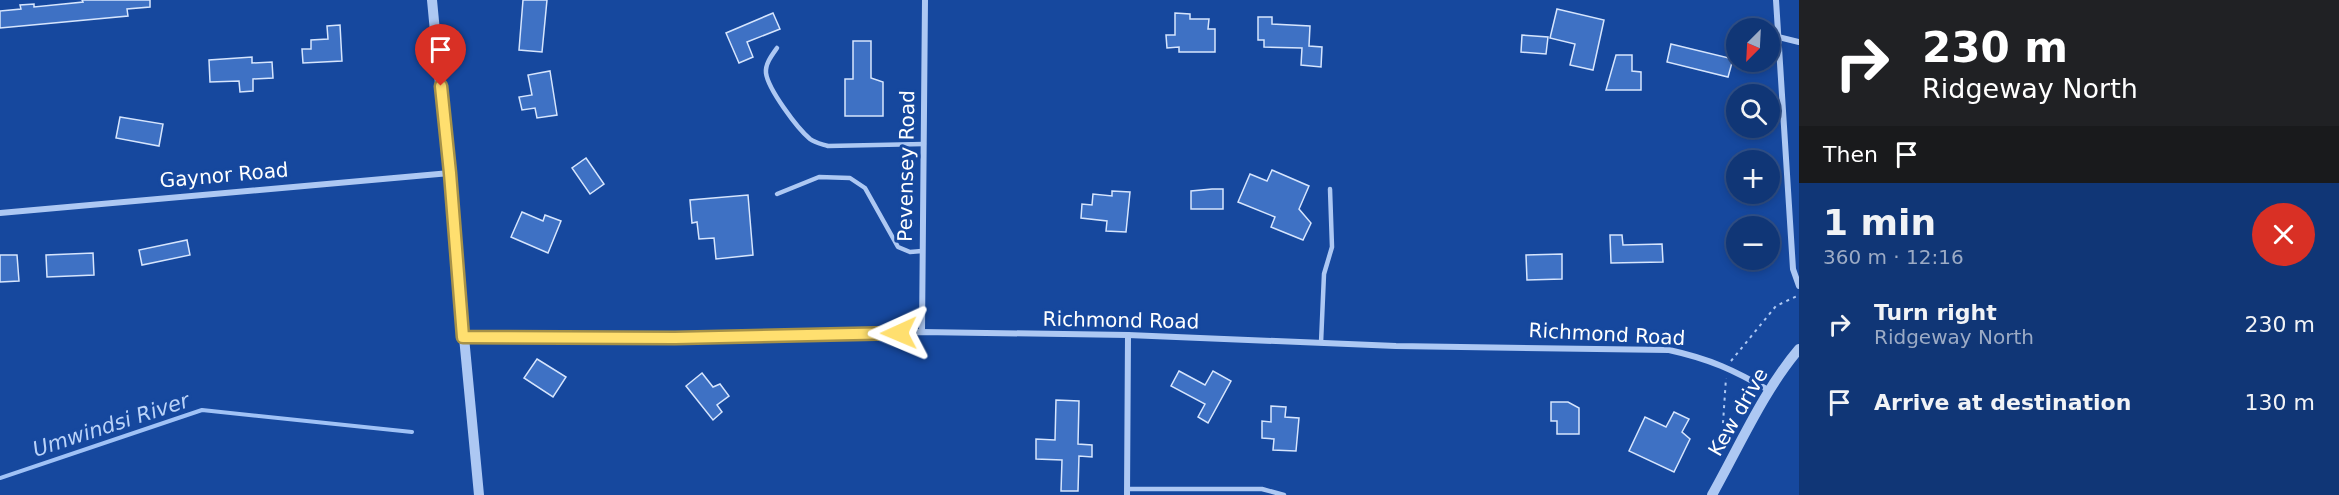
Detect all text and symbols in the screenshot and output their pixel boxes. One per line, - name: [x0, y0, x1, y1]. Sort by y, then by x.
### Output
- north arrow: [1726, 18, 1780, 72]
- map controls: [1726, 18, 1780, 270]
- text: 230 m: [1922, 23, 2068, 72]
- pin: [415, 24, 466, 86]
- icon: right: [1823, 24, 1901, 102]
- icon: arrive: [424, 33, 457, 66]
- text: Ridgeway North: [1922, 73, 2138, 104]
- button: search: [1726, 84, 1780, 138]
- street label: Pevensey Road: [893, 90, 919, 242]
- icon: arrive: [1890, 138, 1923, 171]
- text: Then: [1823, 142, 1878, 167]
- button: +: [1726, 150, 1780, 204]
- street label: Gaynor Road: [159, 157, 289, 193]
- text: 1 min: [1823, 202, 1936, 243]
- button: close: [2252, 203, 2315, 266]
- button: −: [1726, 216, 1780, 270]
- text: 360 m · 12:16: [1823, 245, 1964, 269]
- text: Turn right: [1874, 300, 1997, 325]
- position arrow: [867, 301, 931, 365]
- street label: Richmond Road: [1042, 307, 1200, 333]
- icon: right: [1823, 308, 1856, 341]
- text: 230 m: [2245, 312, 2315, 337]
- street label: Richmond Road: [1528, 318, 1686, 350]
- text: Ridgeway North: [1874, 325, 2034, 349]
- street label: Kew drive: [1703, 364, 1773, 460]
- icon: arrive: [1823, 386, 1856, 419]
- water label: Umwindsi River: [30, 388, 194, 462]
- text: Arrive at destination: [1874, 390, 2131, 415]
- text: 130 m: [2245, 390, 2315, 415]

